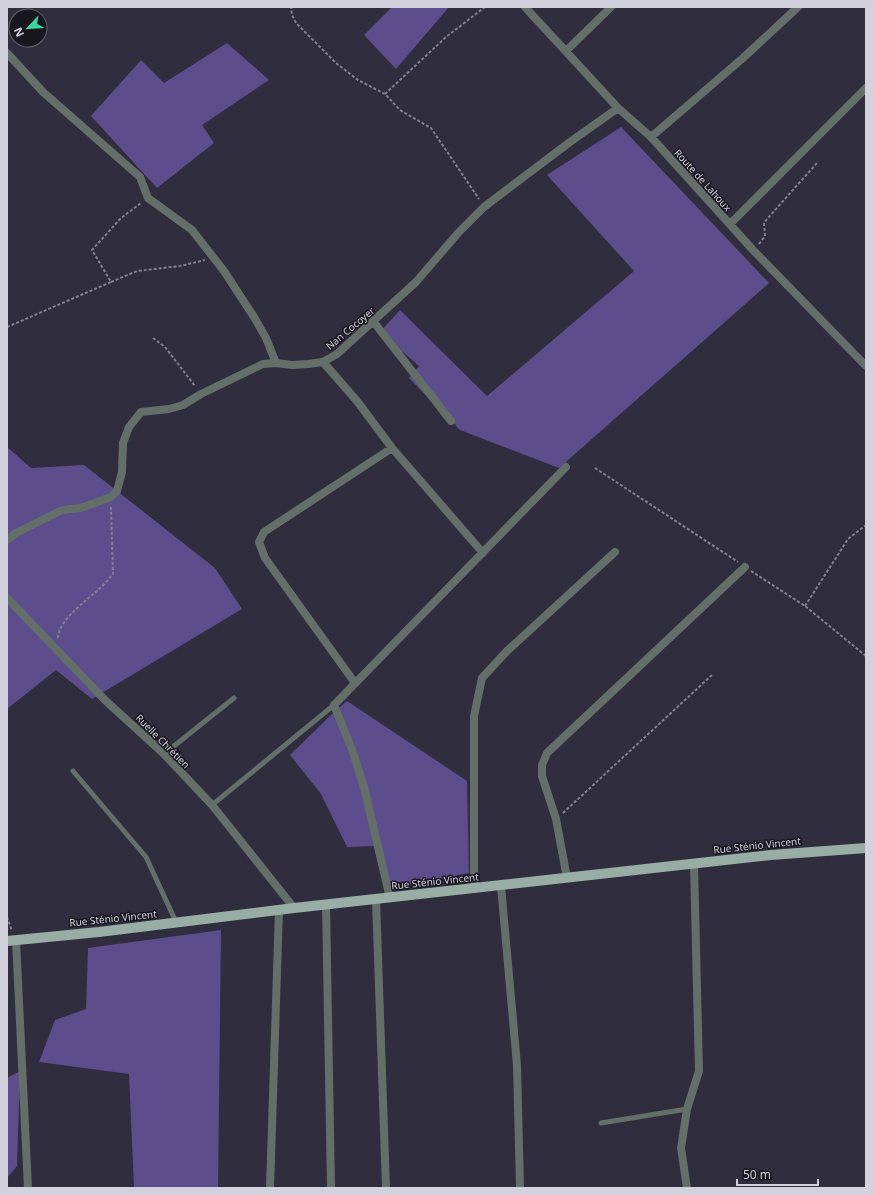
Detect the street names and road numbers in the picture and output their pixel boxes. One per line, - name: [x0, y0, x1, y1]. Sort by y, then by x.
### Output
- street label: Route de Lahoux: [671, 146, 735, 215]
- street label: Nan Cocoyer: [323, 303, 377, 353]
- street label: Ruelle Chrétien: [133, 711, 193, 771]
- street label: Rue Sténio Vincent: [713, 833, 802, 857]
- street label: Rue Sténio Vincent: [391, 869, 480, 893]
- street label: Rue Sténio Vincent: [69, 906, 158, 930]

